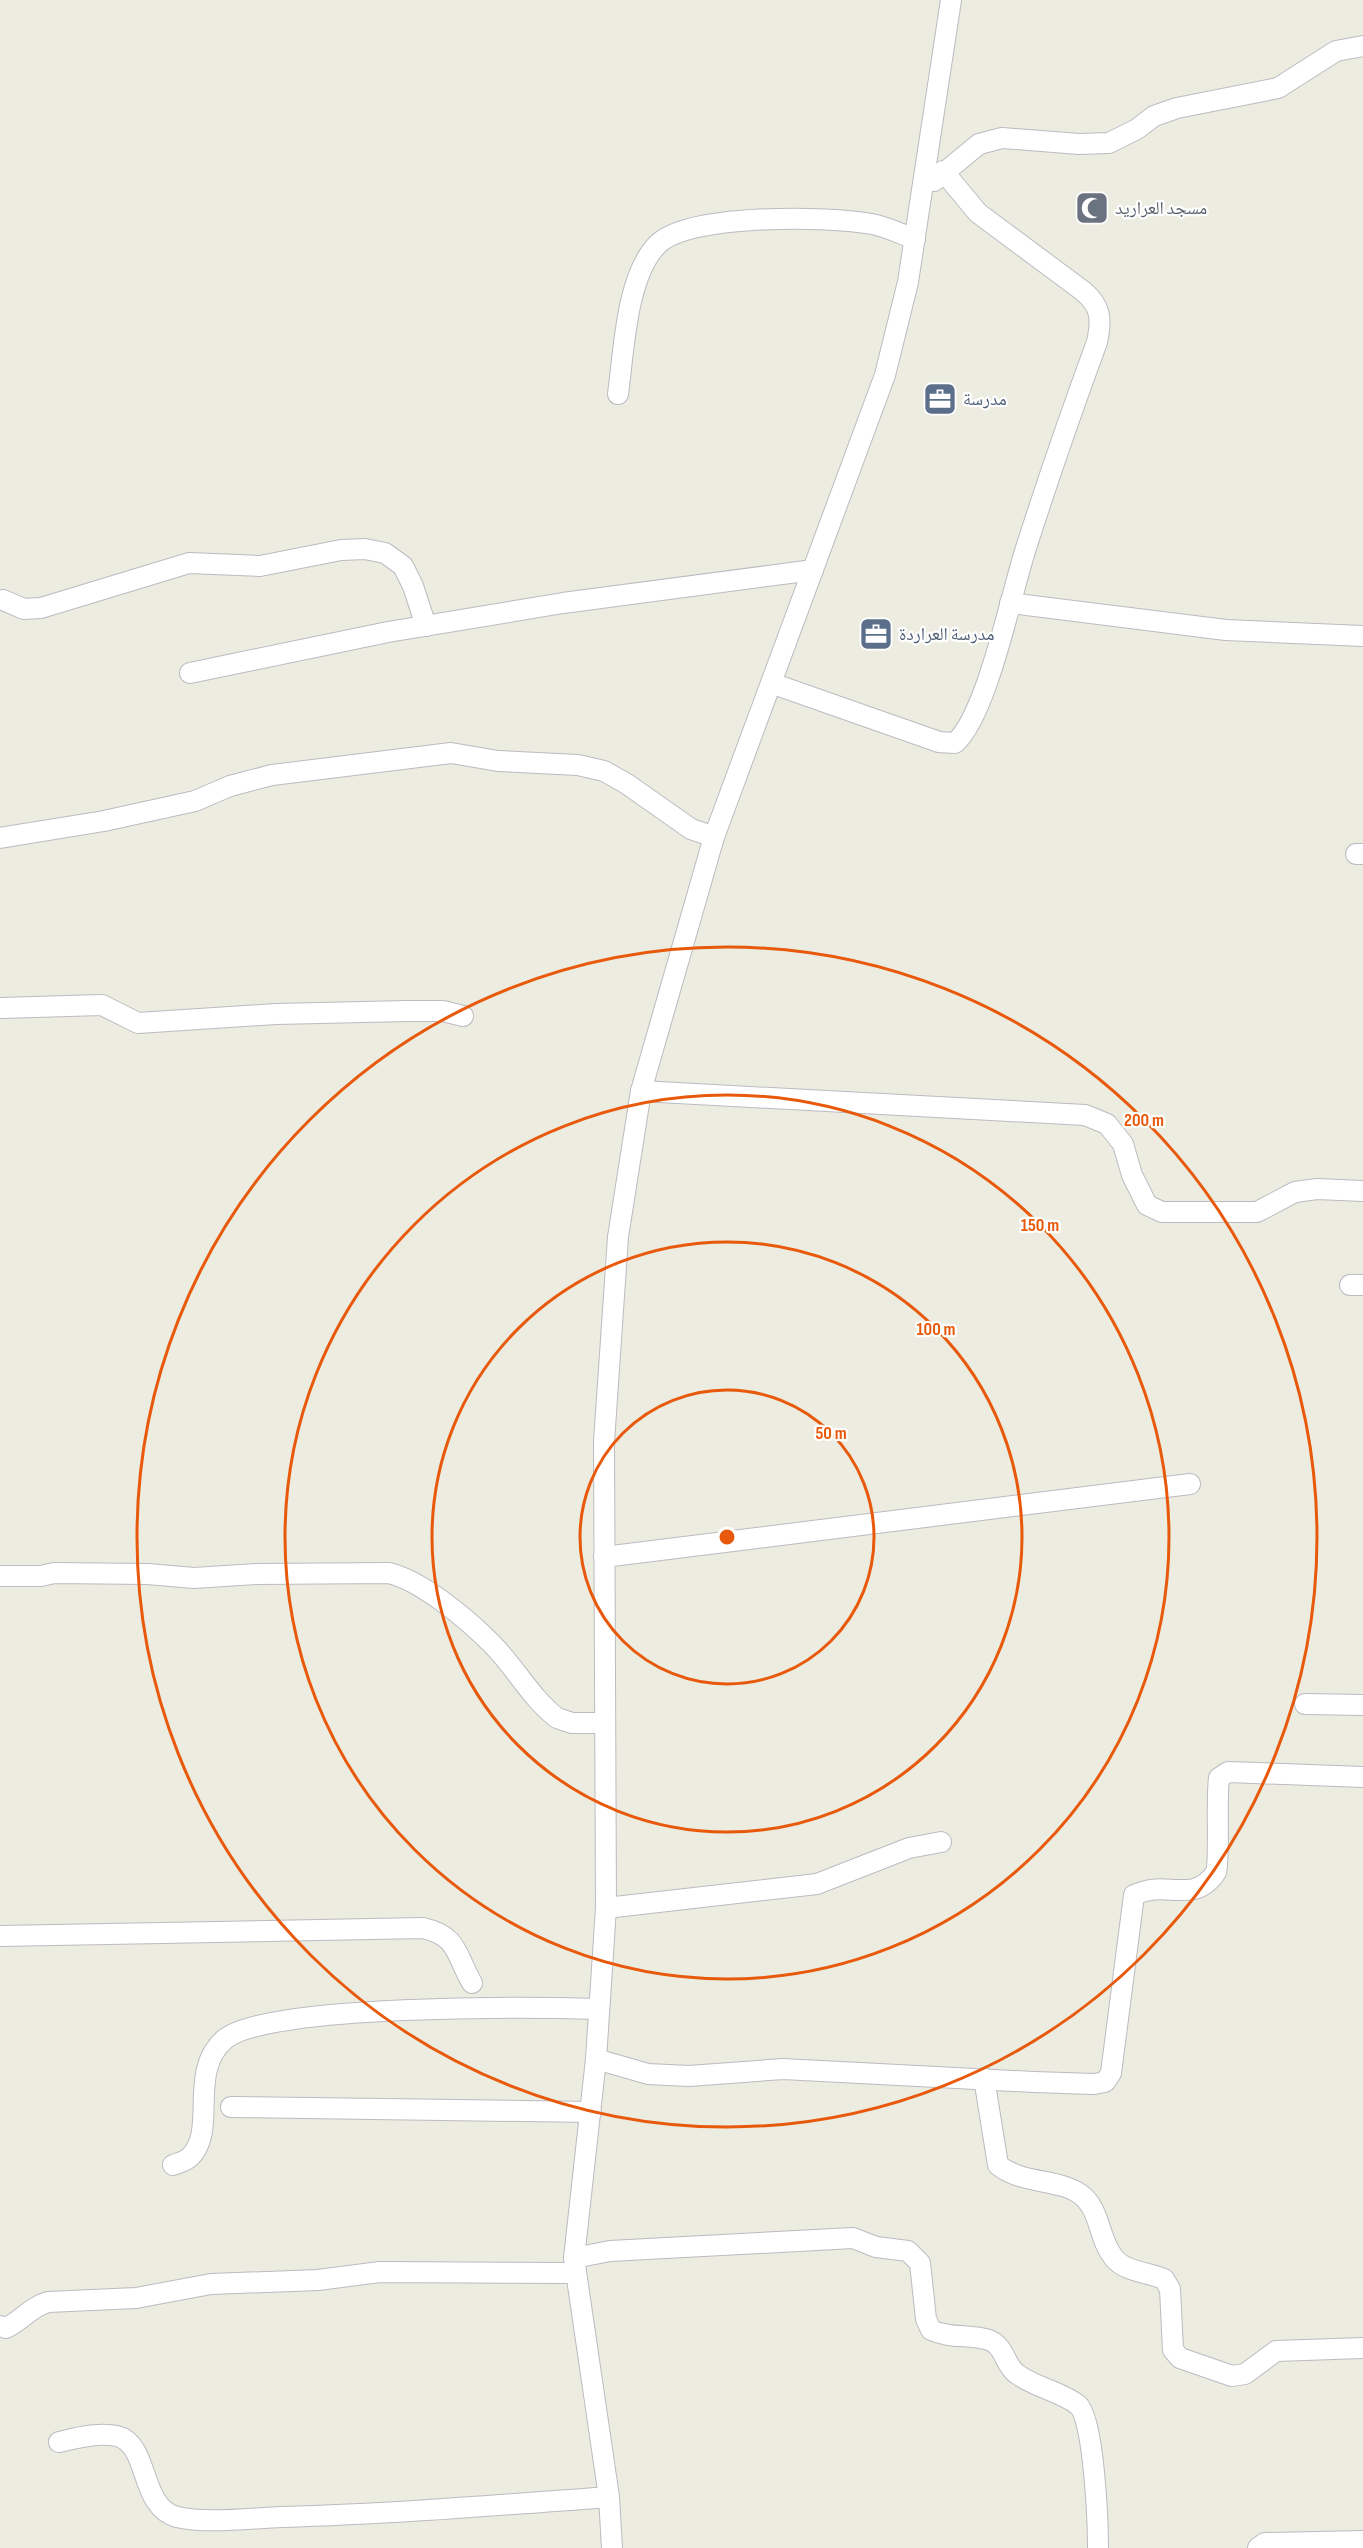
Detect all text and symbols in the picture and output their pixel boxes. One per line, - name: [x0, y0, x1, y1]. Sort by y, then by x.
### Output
- mosque icon: مسجد العراريد: [1074, 190, 1110, 226]
- place label: مسجد العراريد: [1115, 198, 1207, 219]
- office icon: مدرسة: [922, 381, 958, 417]
- place label: مدرسة: [963, 389, 1007, 410]
- office icon: مدرسة العراردة: [858, 616, 894, 652]
- place label: مدرسة العراردة: [899, 624, 994, 645]
- text: 200 m: [1124, 1110, 1164, 1131]
- text: 150 m: [1021, 1215, 1059, 1236]
- text: 100 m: [917, 1319, 956, 1340]
- text: 50 m: [815, 1423, 847, 1444]
- centre of rings: [717, 1527, 737, 1547]

